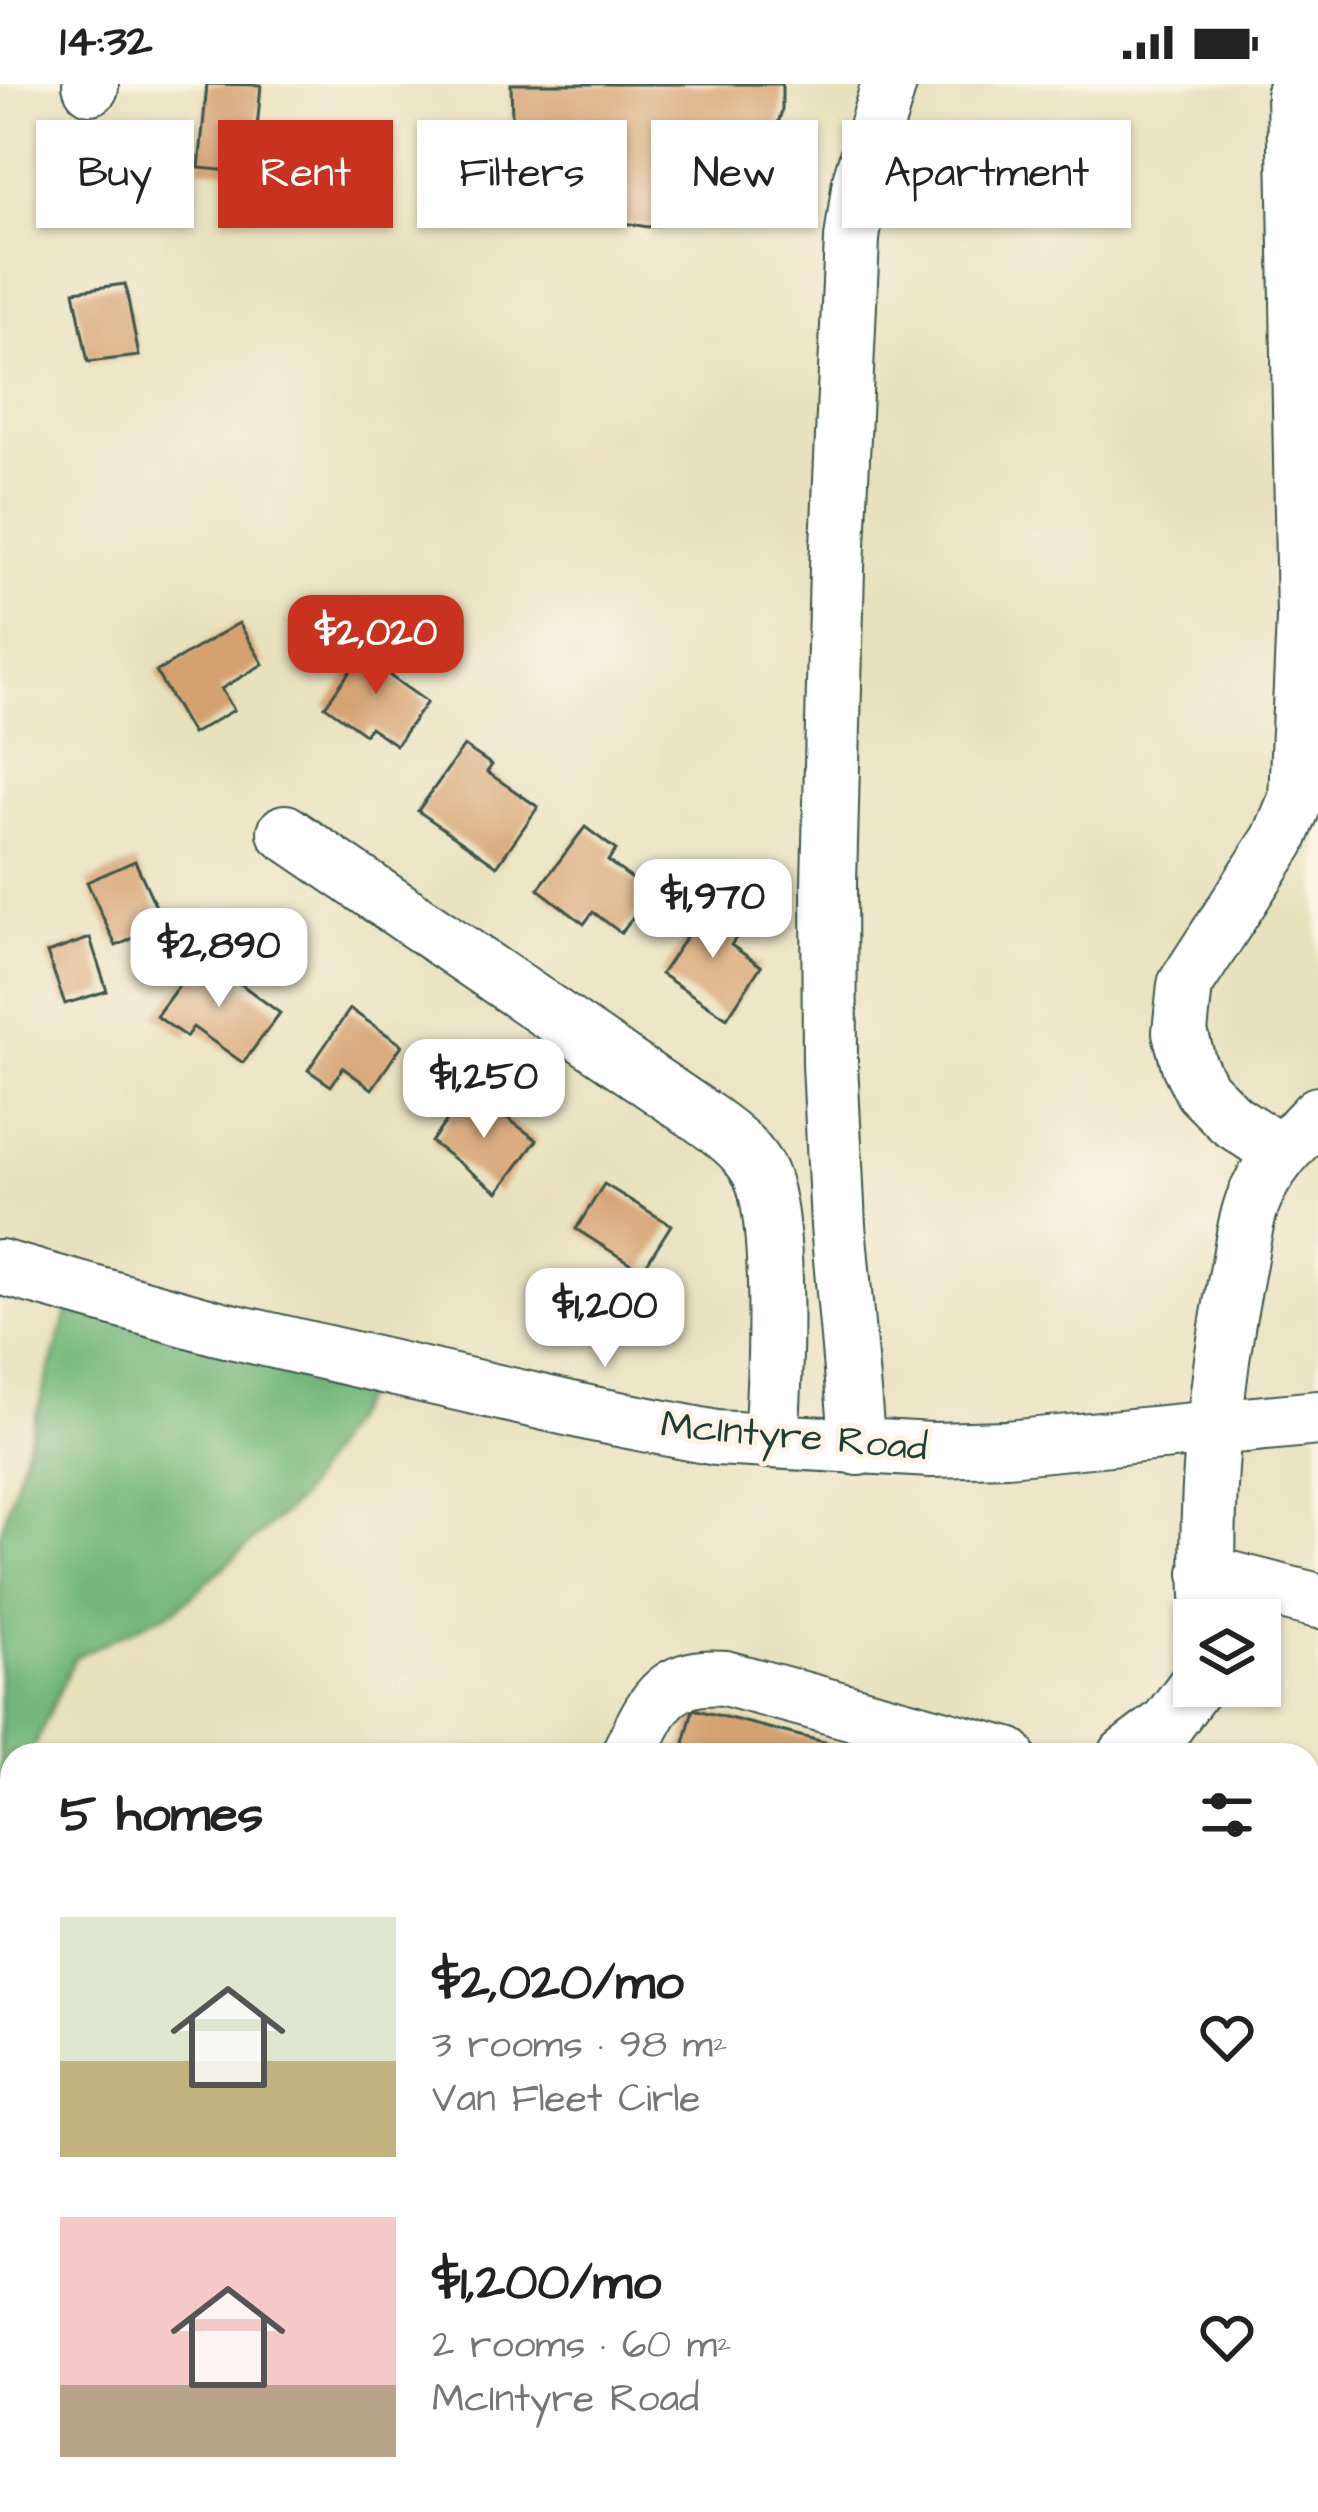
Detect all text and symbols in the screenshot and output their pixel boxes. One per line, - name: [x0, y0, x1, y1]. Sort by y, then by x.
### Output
- text: 14:32: [60, 11, 153, 73]
- chip: Buy: [36, 120, 194, 228]
- chip: Rent: [218, 120, 393, 228]
- chip: Filters: [417, 120, 627, 228]
- chip: New: [651, 120, 818, 228]
- chip: Apartment: [842, 120, 1131, 228]
- pin: $2,020: [278, 595, 474, 697]
- text: $2,020: [315, 607, 437, 661]
- pin: $1,970: [615, 859, 811, 961]
- text: $1,970: [661, 871, 765, 925]
- pin: $2,890: [121, 908, 317, 1010]
- text: $2,890: [157, 920, 281, 974]
- pin: $1,250: [386, 1039, 582, 1141]
- text: $1,250: [430, 1051, 538, 1105]
- pin: $1,200: [507, 1268, 703, 1370]
- text: $1,200: [552, 1280, 658, 1334]
- street label: McIntyre Road: [658, 1398, 930, 1477]
- map controls: [1173, 1599, 1281, 1707]
- button: layers: [1173, 1599, 1281, 1707]
- text: 5 homes: [60, 1780, 263, 1851]
- icon: filters: [1194, 1782, 1260, 1848]
- text: $2,020/mo: [432, 1948, 684, 2019]
- icon: home: [156, 1965, 300, 2109]
- icon: heart: [1194, 2004, 1260, 2070]
- text: 3 rooms · 98 m²: [432, 2019, 728, 2073]
- text: Van Fleet Cirle: [432, 2073, 700, 2127]
- text: $1,200/mo: [432, 2248, 661, 2319]
- icon: home: [156, 2265, 300, 2409]
- icon: heart: [1194, 2304, 1260, 2370]
- text: 2 rooms · 60 m²: [432, 2319, 732, 2373]
- text: McIntyre Road: [432, 2373, 699, 2427]

